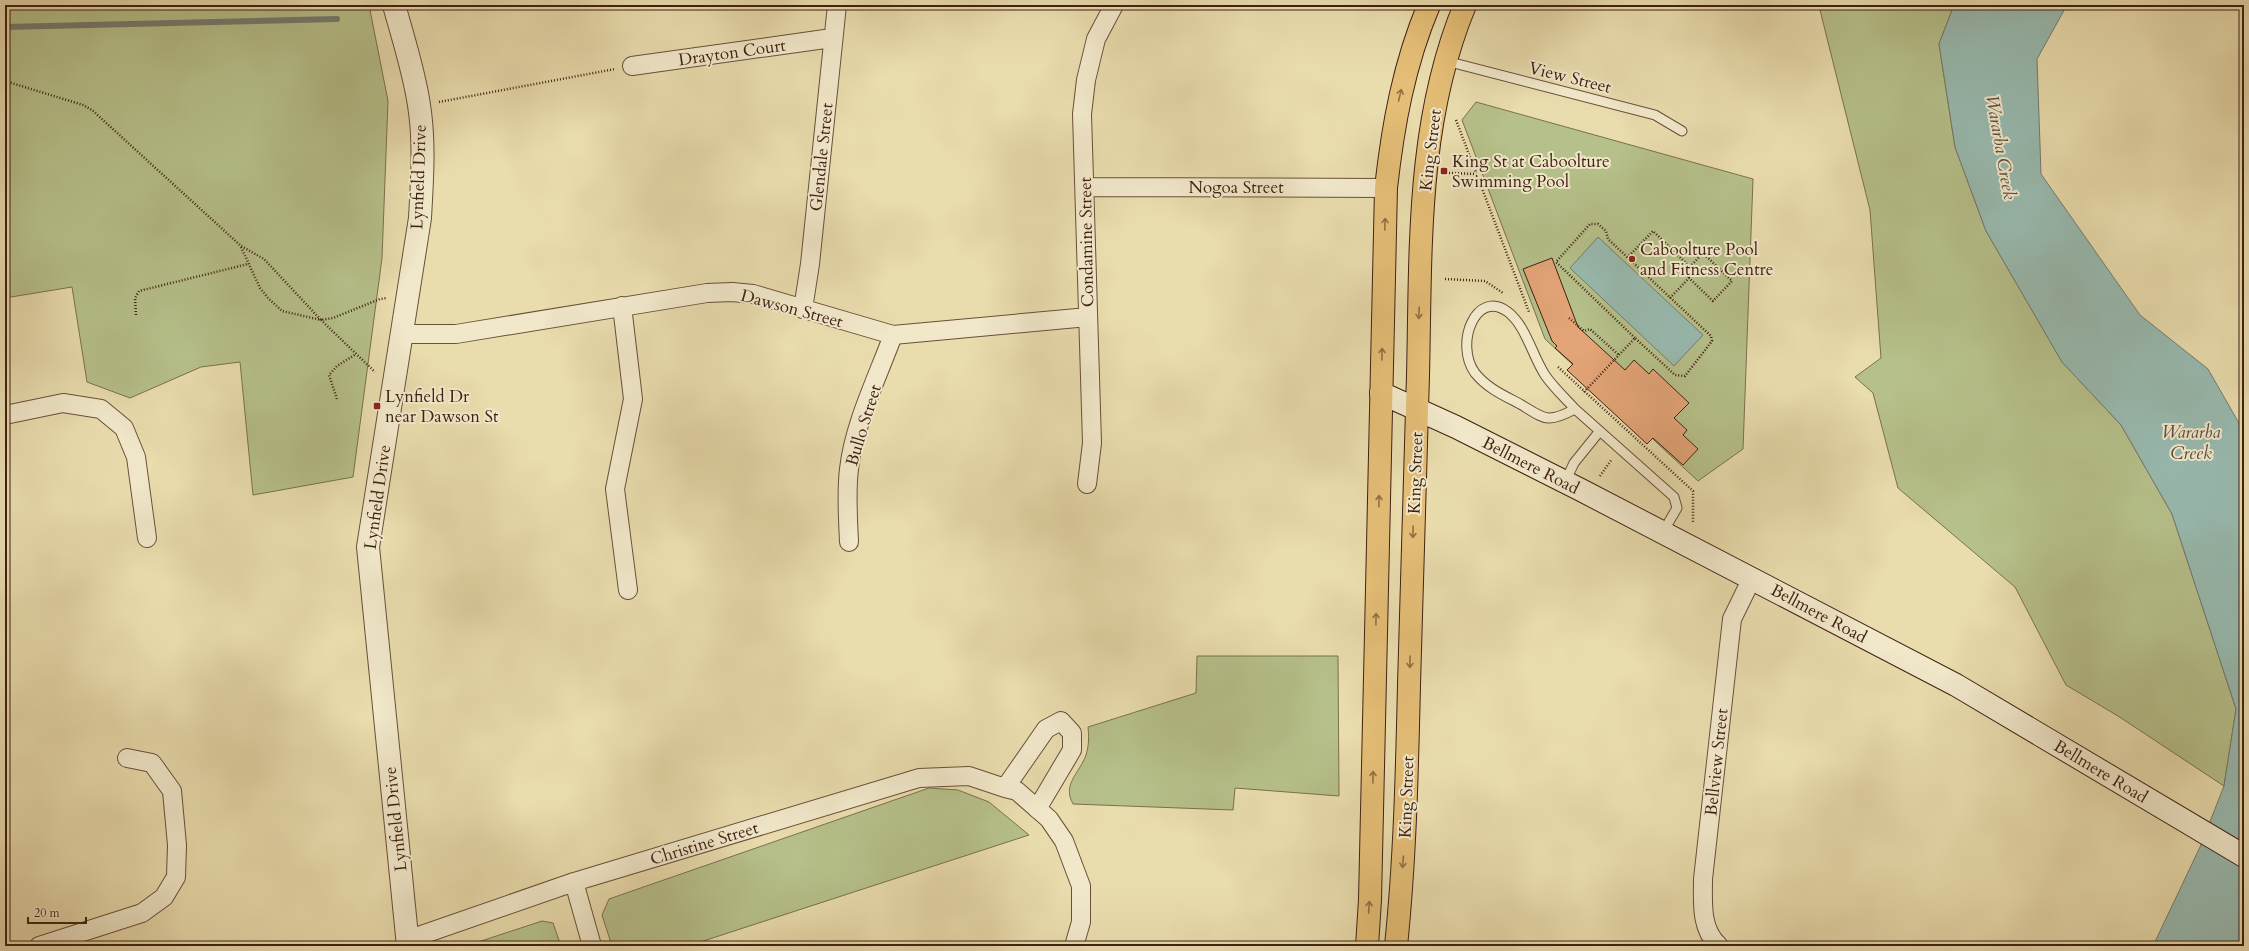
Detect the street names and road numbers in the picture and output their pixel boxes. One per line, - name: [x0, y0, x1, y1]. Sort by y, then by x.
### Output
- street label: Drayton Court: [677, 33, 788, 71]
- street label: View Street: [1526, 56, 1614, 99]
- street label: Glendale Street: [804, 101, 839, 212]
- street label: King Street: [1414, 107, 1447, 192]
- street label: Lynfield Drive: [405, 124, 432, 230]
- street label: Condamine Street: [1074, 176, 1099, 307]
- street label: Nogoa Street: [1188, 176, 1284, 199]
- street label: Dawson Street: [738, 284, 846, 333]
- street label: Bullo Street: [840, 381, 887, 469]
- street label: King Street: [1403, 431, 1428, 514]
- street label: Bellmere Road: [1478, 431, 1583, 500]
- street label: Lynfield Drive: [359, 443, 396, 551]
- street label: Bellmere Road: [1767, 578, 1871, 648]
- street label: Bellview Street: [1699, 706, 1734, 817]
- street label: Bellmere Road: [2049, 734, 2152, 809]
- street label: King Street: [1394, 755, 1419, 838]
- street label: Lynfield Drive: [379, 765, 412, 873]
- street label: Christine Street: [647, 816, 762, 871]

